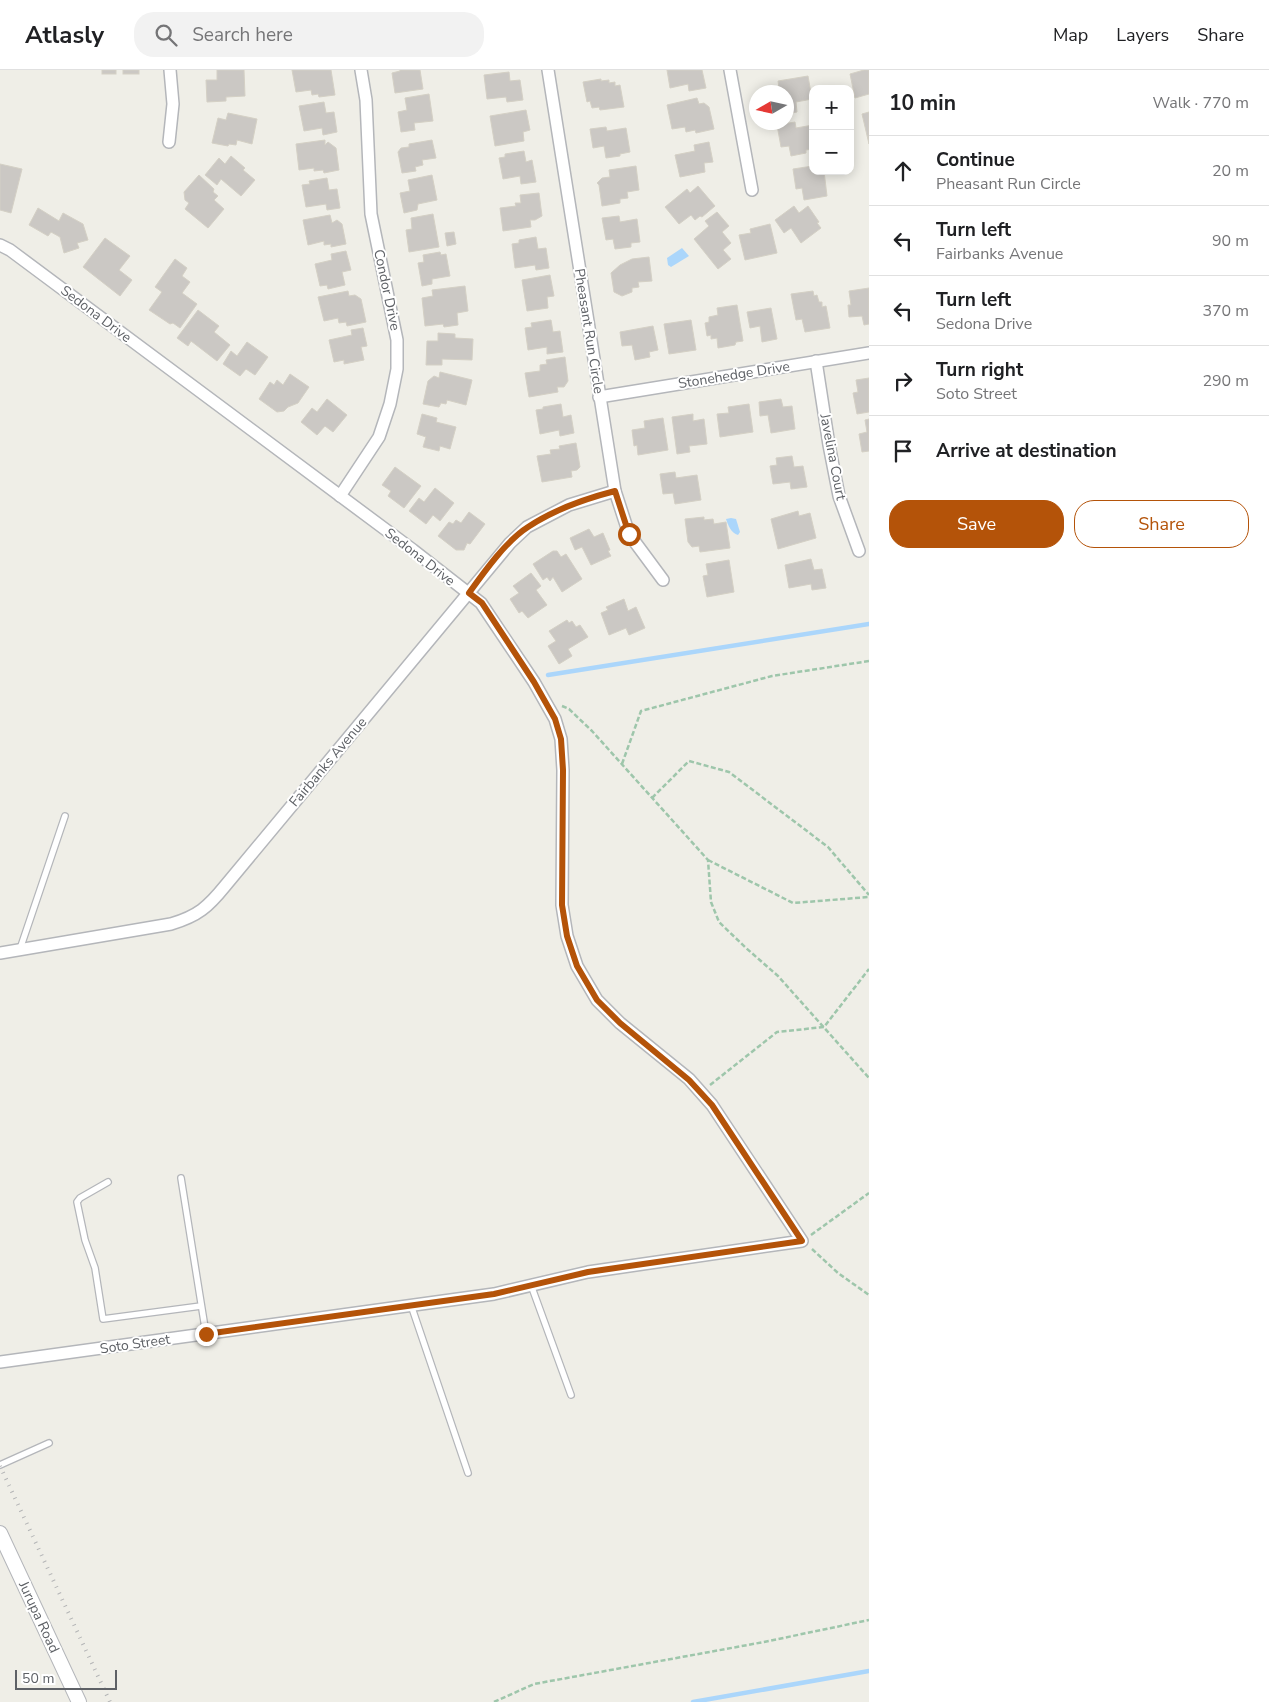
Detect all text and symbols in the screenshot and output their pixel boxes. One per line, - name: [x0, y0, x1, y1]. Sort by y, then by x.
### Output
- search box: [134, 12, 484, 57]
- text: Atlasly: [25, 19, 104, 51]
- icon: search: [152, 21, 180, 49]
- text: Search here: [192, 22, 293, 48]
- text: Map: [1053, 23, 1088, 47]
- text: Layers: [1116, 23, 1169, 47]
- text: Share: [1197, 23, 1244, 47]
- north arrow: [749, 85, 794, 130]
- map controls: [809, 85, 854, 175]
- button: +: [809, 85, 854, 130]
- text: 10 min: [889, 89, 956, 117]
- text: Walk · 770 m: [1153, 92, 1249, 114]
- button: −: [809, 130, 854, 175]
- text: Continue: [936, 147, 1015, 173]
- icon: ahead: [889, 157, 917, 185]
- text: 20 m: [1212, 160, 1249, 182]
- text: Pheasant Run Circle: [936, 173, 1081, 195]
- text: Turn left: [936, 217, 1011, 243]
- icon: left: [889, 227, 917, 255]
- text: 90 m: [1212, 230, 1249, 252]
- text: Fairbanks Avenue: [936, 243, 1063, 265]
- street label: Condor Drive: [369, 248, 405, 332]
- street label: Pheasant Run Circle: [570, 267, 608, 395]
- street label: Sedona Drive: [57, 281, 135, 347]
- text: Turn left: [936, 287, 1011, 313]
- icon: left: [889, 297, 917, 325]
- text: 370 m: [1202, 300, 1249, 322]
- text: Sedona Drive: [936, 313, 1032, 335]
- street label: Stonehedge Drive: [677, 357, 791, 393]
- text: Turn right: [936, 357, 1023, 383]
- icon: right: [889, 367, 917, 395]
- text: 290 m: [1202, 370, 1249, 392]
- text: Soto Street: [936, 383, 1017, 405]
- street label: Javelina Court: [815, 411, 851, 502]
- icon: arrive: [889, 437, 917, 465]
- text: Arrive at destination: [936, 438, 1117, 464]
- button: Save: [889, 500, 1064, 548]
- button: Share: [1074, 500, 1249, 548]
- route start: [618, 523, 641, 546]
- street label: Sedona Drive: [381, 524, 459, 590]
- street label: Fairbanks Avenue: [285, 713, 371, 811]
- route end: [195, 1323, 218, 1346]
- street label: Soto Street: [99, 1330, 171, 1358]
- street label: Jurupa Road: [14, 1577, 64, 1656]
- scale bar: [15, 1667, 118, 1690]
- text: 50 m: [22, 1669, 54, 1688]

